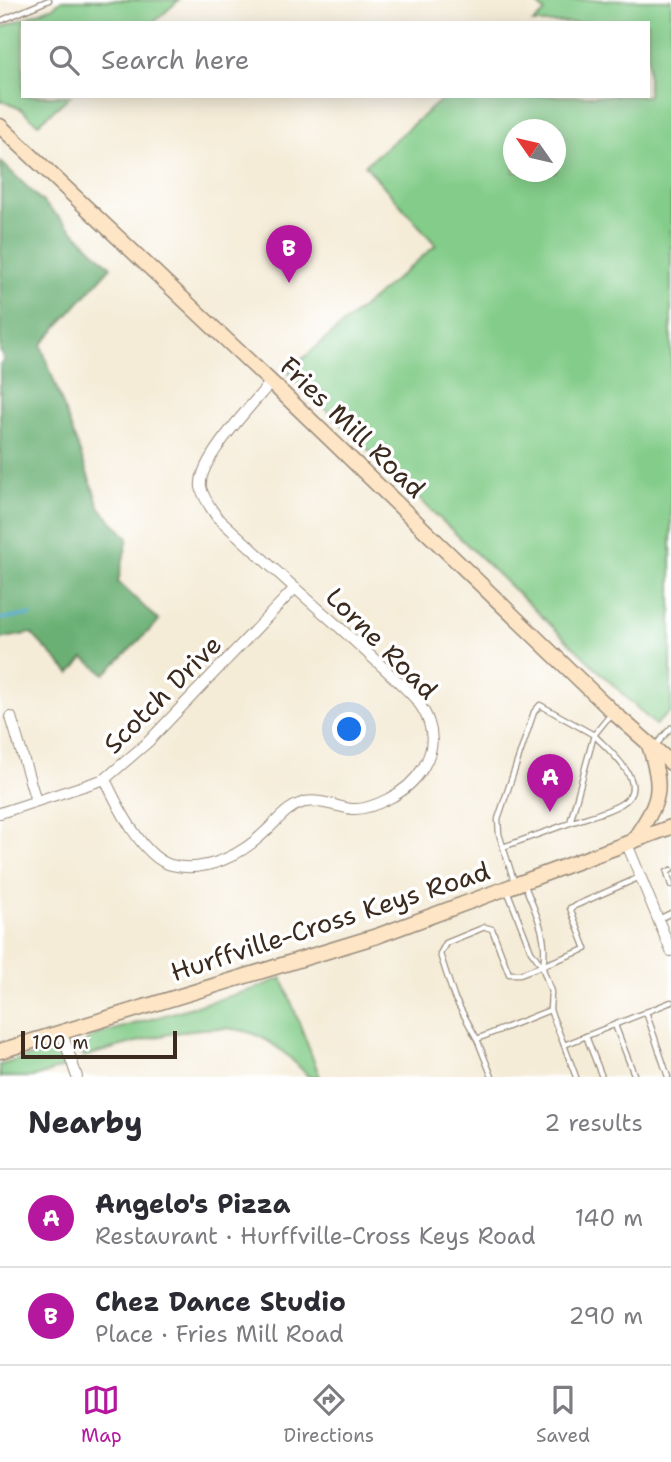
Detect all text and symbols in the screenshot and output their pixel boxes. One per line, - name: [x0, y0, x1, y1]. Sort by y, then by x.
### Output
- search box: [21, 21, 650, 98]
- icon: search: [45, 41, 83, 79]
- text: Search here: [101, 42, 250, 77]
- north arrow: [503, 119, 566, 182]
- pin: B: [266, 225, 312, 283]
- street label: Fries Mill Road: [273, 349, 433, 505]
- street label: Lorne Road: [318, 579, 446, 707]
- street label: Scotch Drive: [95, 627, 229, 761]
- your location: [332, 712, 366, 746]
- pin: A: [527, 754, 573, 812]
- street label: Hurffville-Cross Keys Road: [166, 853, 494, 989]
- scale bar: [21, 1028, 177, 1060]
- text: 100 m: [32, 1030, 89, 1055]
- text: Nearby: [28, 1102, 143, 1143]
- text: 2 results: [544, 1108, 643, 1138]
- text: Angelo's Pizza: [95, 1186, 290, 1221]
- text: A: [42, 1203, 60, 1233]
- text: 140 m: [575, 1203, 643, 1233]
- text: Restaurant · Hurffville-Cross Keys Road: [95, 1221, 536, 1251]
- text: Chez Dance Studio: [95, 1284, 346, 1319]
- text: B: [44, 1301, 58, 1331]
- text: 290 m: [569, 1301, 643, 1331]
- text: Place · Fries Mill Road: [95, 1319, 344, 1349]
- tab: Map: [81, 1381, 122, 1448]
- tab: Directions: [284, 1381, 374, 1448]
- tab: Saved: [536, 1381, 590, 1448]

